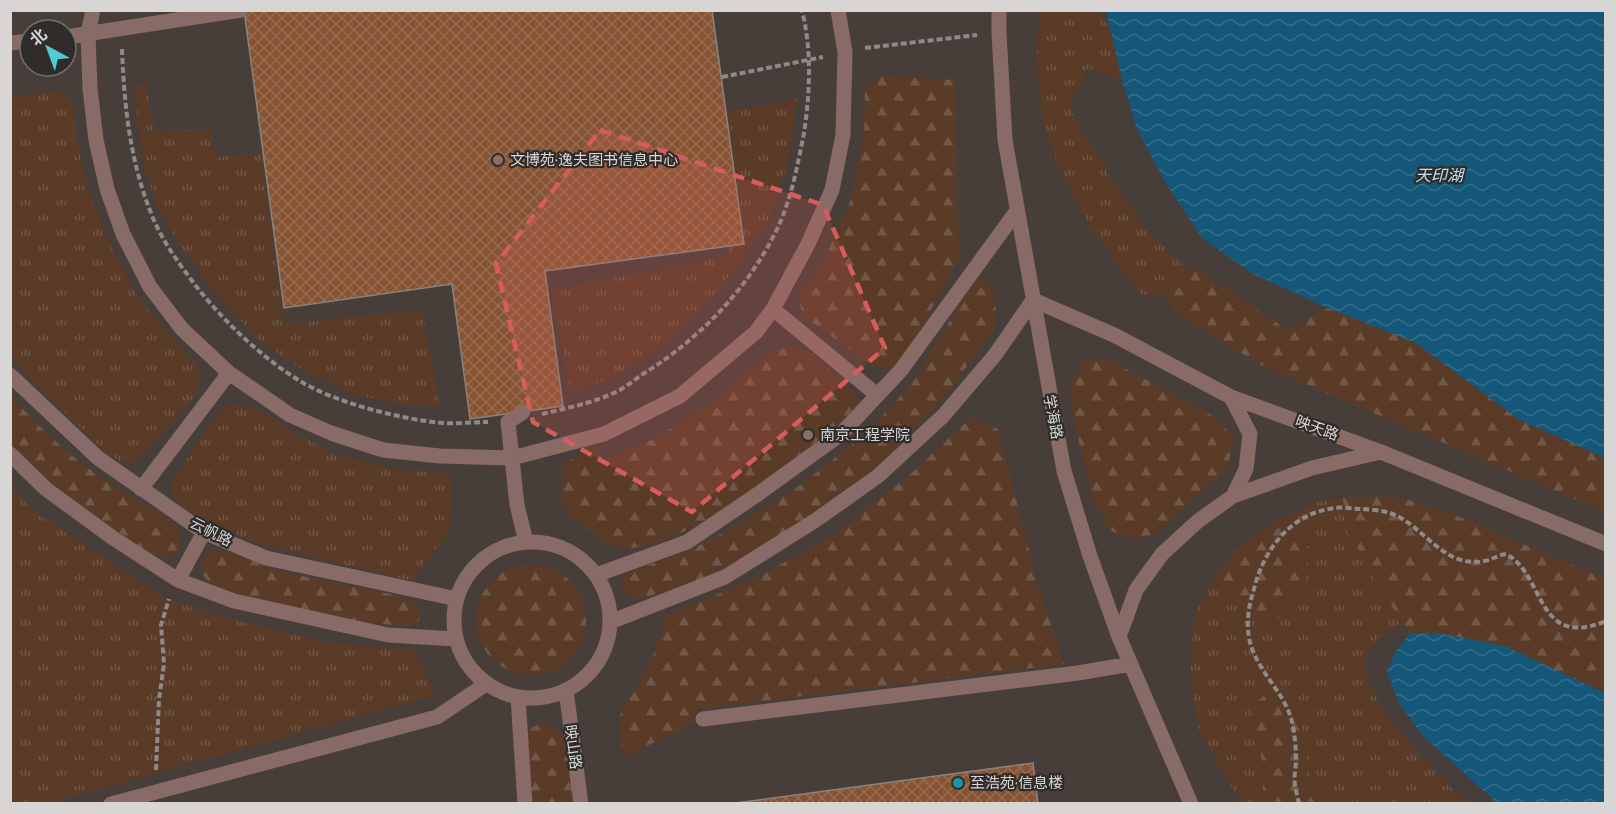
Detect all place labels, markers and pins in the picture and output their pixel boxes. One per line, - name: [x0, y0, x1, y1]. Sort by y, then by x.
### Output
- place label: 文博苑·逸夫图书信息中心: [510, 150, 678, 169]
- marker: 文博苑·逸夫图书信息中心: [491, 153, 505, 167]
- place label: 南京工程学院: [820, 425, 910, 444]
- marker: 南京工程学院: [801, 428, 815, 442]
- place label: 至浩苑·信息楼: [970, 773, 1063, 792]
- marker: 至浩苑·信息楼: [951, 776, 965, 790]

